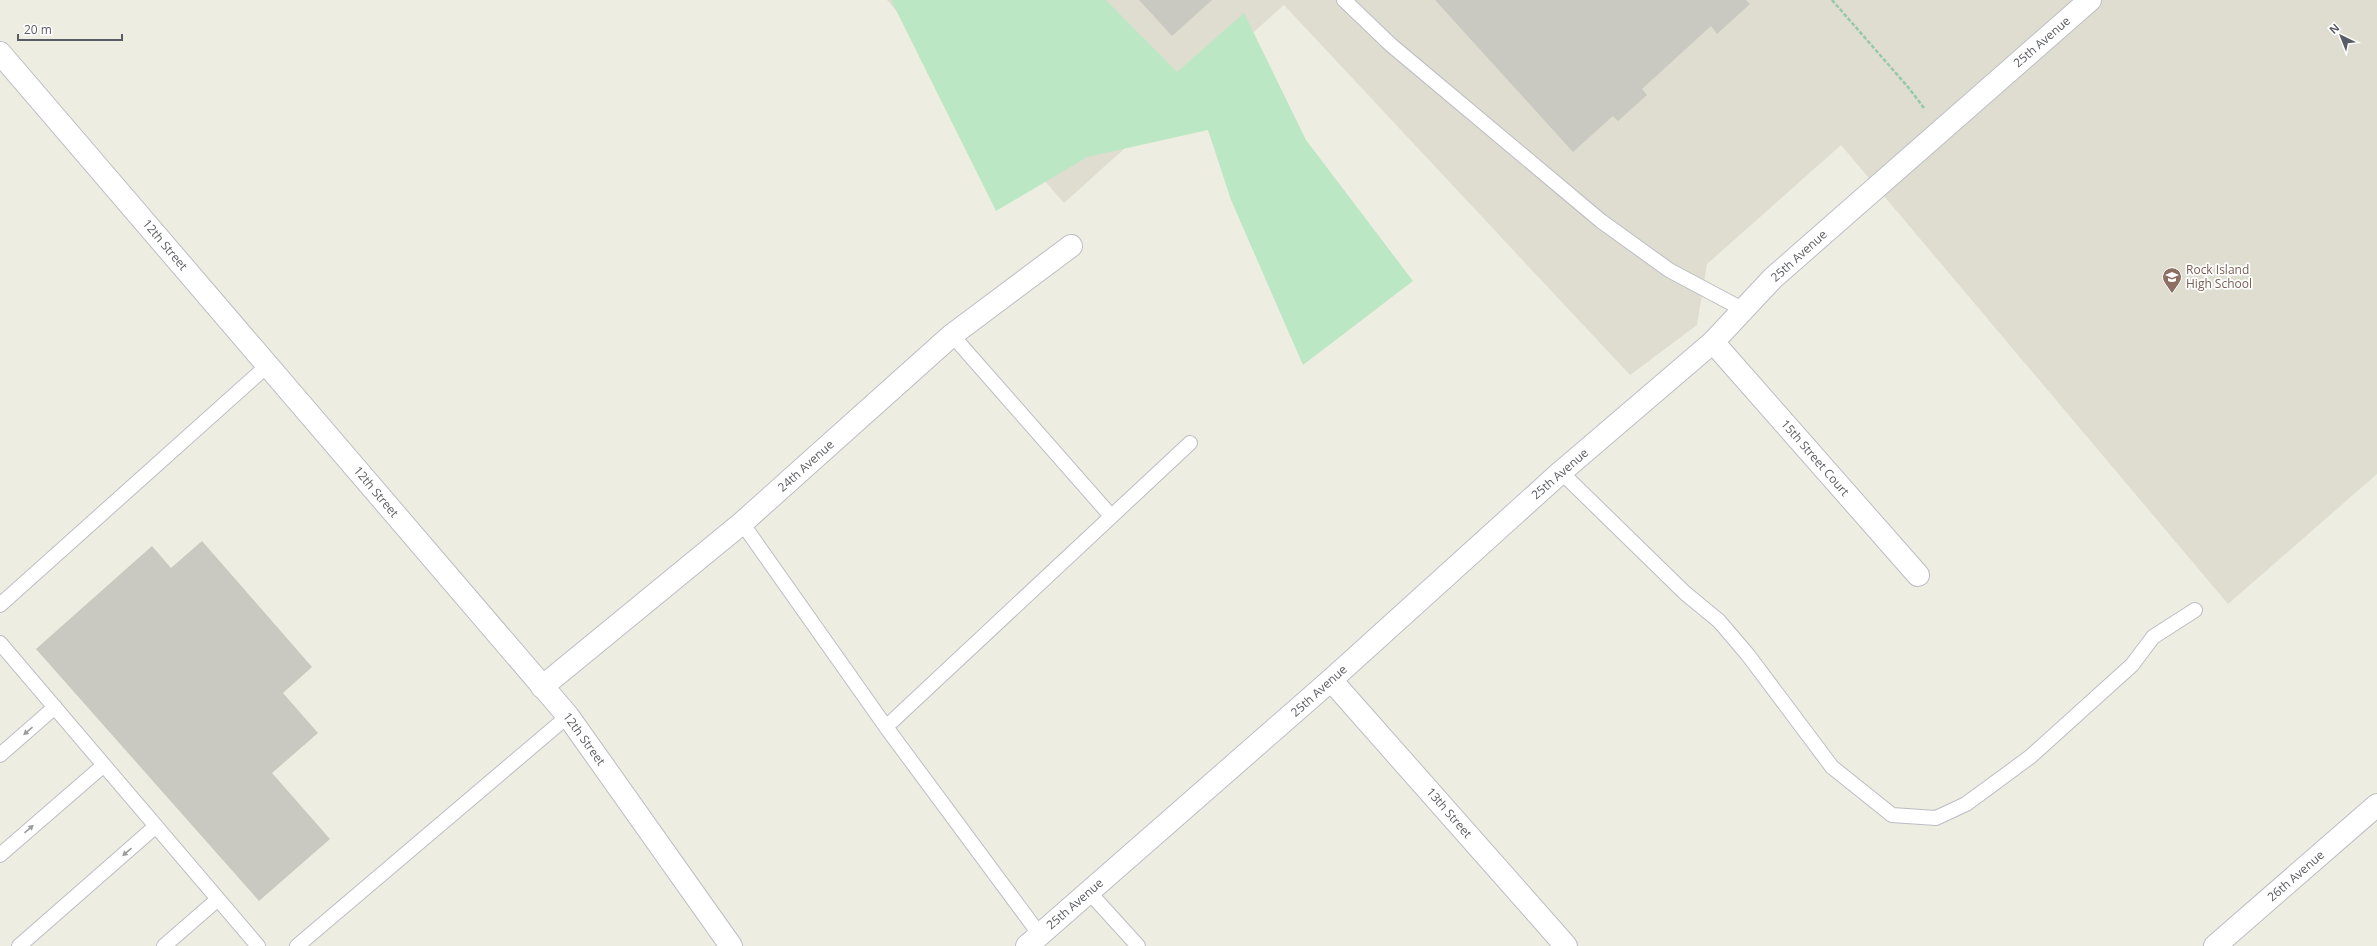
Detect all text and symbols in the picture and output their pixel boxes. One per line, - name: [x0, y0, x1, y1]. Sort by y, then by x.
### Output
- street label: 25th Avenue: [2010, 12, 2074, 71]
- scale bar: [18, 16, 122, 42]
- north arrow: [2321, 16, 2361, 56]
- text: N: [2325, 20, 2342, 37]
- text: 20 m: [24, 21, 52, 38]
- street label: 12th Street: [139, 215, 192, 274]
- street label: 25th Avenue: [1767, 226, 1831, 285]
- place label: Rock Island High School: [2186, 261, 2252, 292]
- school or university icon: Rock Island High School: [2161, 266, 2183, 294]
- street label: 15th Street Court: [1777, 416, 1853, 500]
- street label: 24th Avenue: [774, 436, 838, 495]
- street label: 25th Avenue: [1528, 444, 1592, 503]
- street label: 12th Street: [350, 462, 403, 521]
- street label: 25th Avenue: [1287, 661, 1351, 720]
- street label: 12th Street: [559, 709, 610, 769]
- one-way arrow: [22, 727, 33, 736]
- street label: 13th Street: [1423, 784, 1476, 842]
- one-way arrow: [24, 825, 35, 834]
- street label: 26th Avenue: [2264, 846, 2328, 905]
- one-way arrow: [121, 847, 132, 856]
- street label: 25th Avenue: [1043, 874, 1107, 933]

